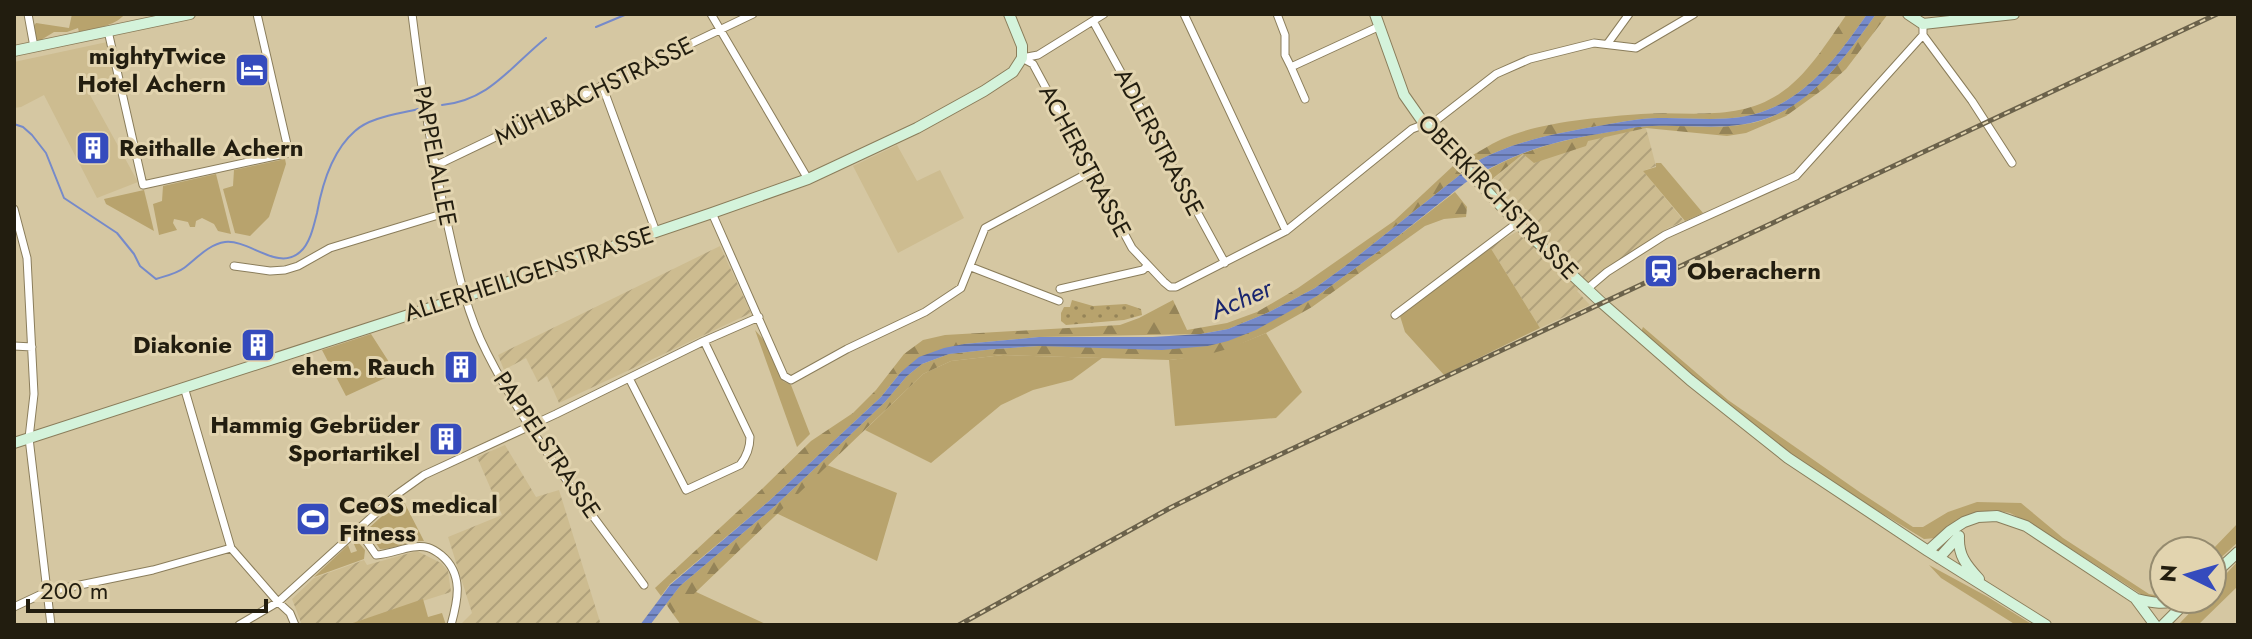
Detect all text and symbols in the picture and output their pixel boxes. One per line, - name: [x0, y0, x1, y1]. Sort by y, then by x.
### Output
- street label: MÜHLBACHSTRASSE: [488, 27, 699, 154]
- place label: mightyTwice Hotel Achern: [77, 38, 226, 101]
- hotel icon: mightyTwice Hotel Achern: [233, 51, 271, 89]
- street label: ADLERSTRASSE: [1106, 62, 1213, 222]
- street label: ACHERSTRASSE: [1030, 78, 1140, 243]
- street label: PAPPELALLEE: [405, 83, 466, 229]
- street label: OBERKIRCHSTRASSE: [1410, 106, 1587, 287]
- building icon: Reithalle Achern: [74, 129, 112, 167]
- place label: Reithalle Achern: [119, 130, 304, 165]
- street label: ALLERHEILIGENSTRASSE: [400, 217, 658, 330]
- station icon: Oberachern: [1642, 252, 1680, 290]
- place label: Oberachern: [1687, 253, 1821, 288]
- water label: Acher: [1203, 269, 1279, 329]
- building icon: Diakonie: [239, 326, 277, 364]
- place label: Diakonie: [133, 327, 232, 362]
- building icon: ehem. Rauch: [442, 348, 480, 386]
- place label: ehem. Rauch: [291, 349, 435, 384]
- street label: PAPPELSTRASSE: [485, 364, 610, 525]
- place label: Hammig Gebrüder Sportartikel: [210, 407, 420, 470]
- building icon: Hammig Gebrüder Sportartikel: [427, 420, 465, 458]
- place label: CeOS medical Fitness: [339, 487, 498, 550]
- sports icon: CeOS medical Fitness: [294, 500, 332, 538]
- north arrow: [2148, 535, 2228, 615]
- scale bar: [28, 563, 266, 613]
- text: N: [2151, 563, 2185, 583]
- text: 200 m: [40, 573, 108, 608]

